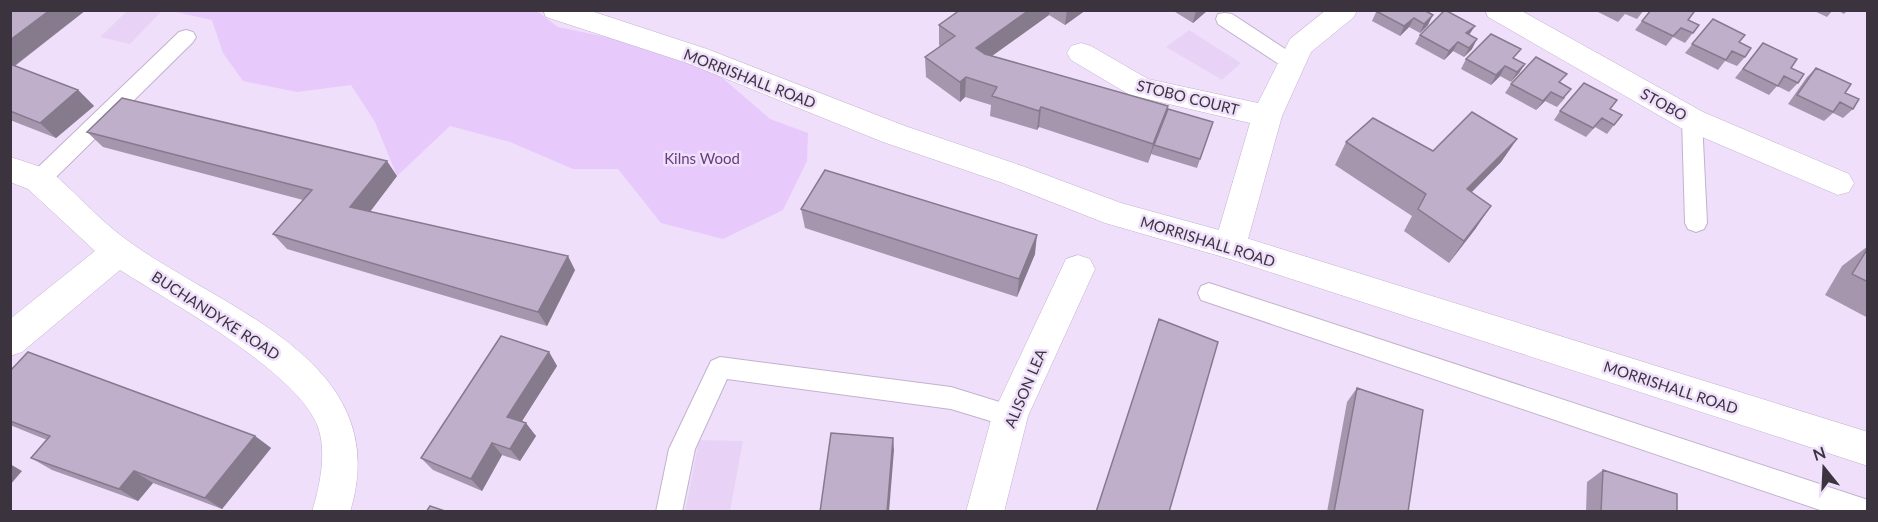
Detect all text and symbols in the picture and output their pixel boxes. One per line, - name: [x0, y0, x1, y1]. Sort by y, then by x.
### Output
- street label: MORRISHALL ROAD: [681, 45, 819, 111]
- street label: STOBO COURT: [1135, 76, 1241, 118]
- street label: STOBO: [1638, 84, 1690, 124]
- park label: Kilns Wood: [664, 149, 740, 167]
- street label: MORRISHALL ROAD: [1138, 212, 1278, 270]
- street label: BUCHANDYKE ROAD: [149, 267, 283, 363]
- street label: ALISON LEA: [1000, 345, 1050, 430]
- street label: MORRISHALL ROAD: [1602, 357, 1740, 417]
- north arrow: [1794, 438, 1854, 498]
- text: N: [1810, 442, 1828, 464]

